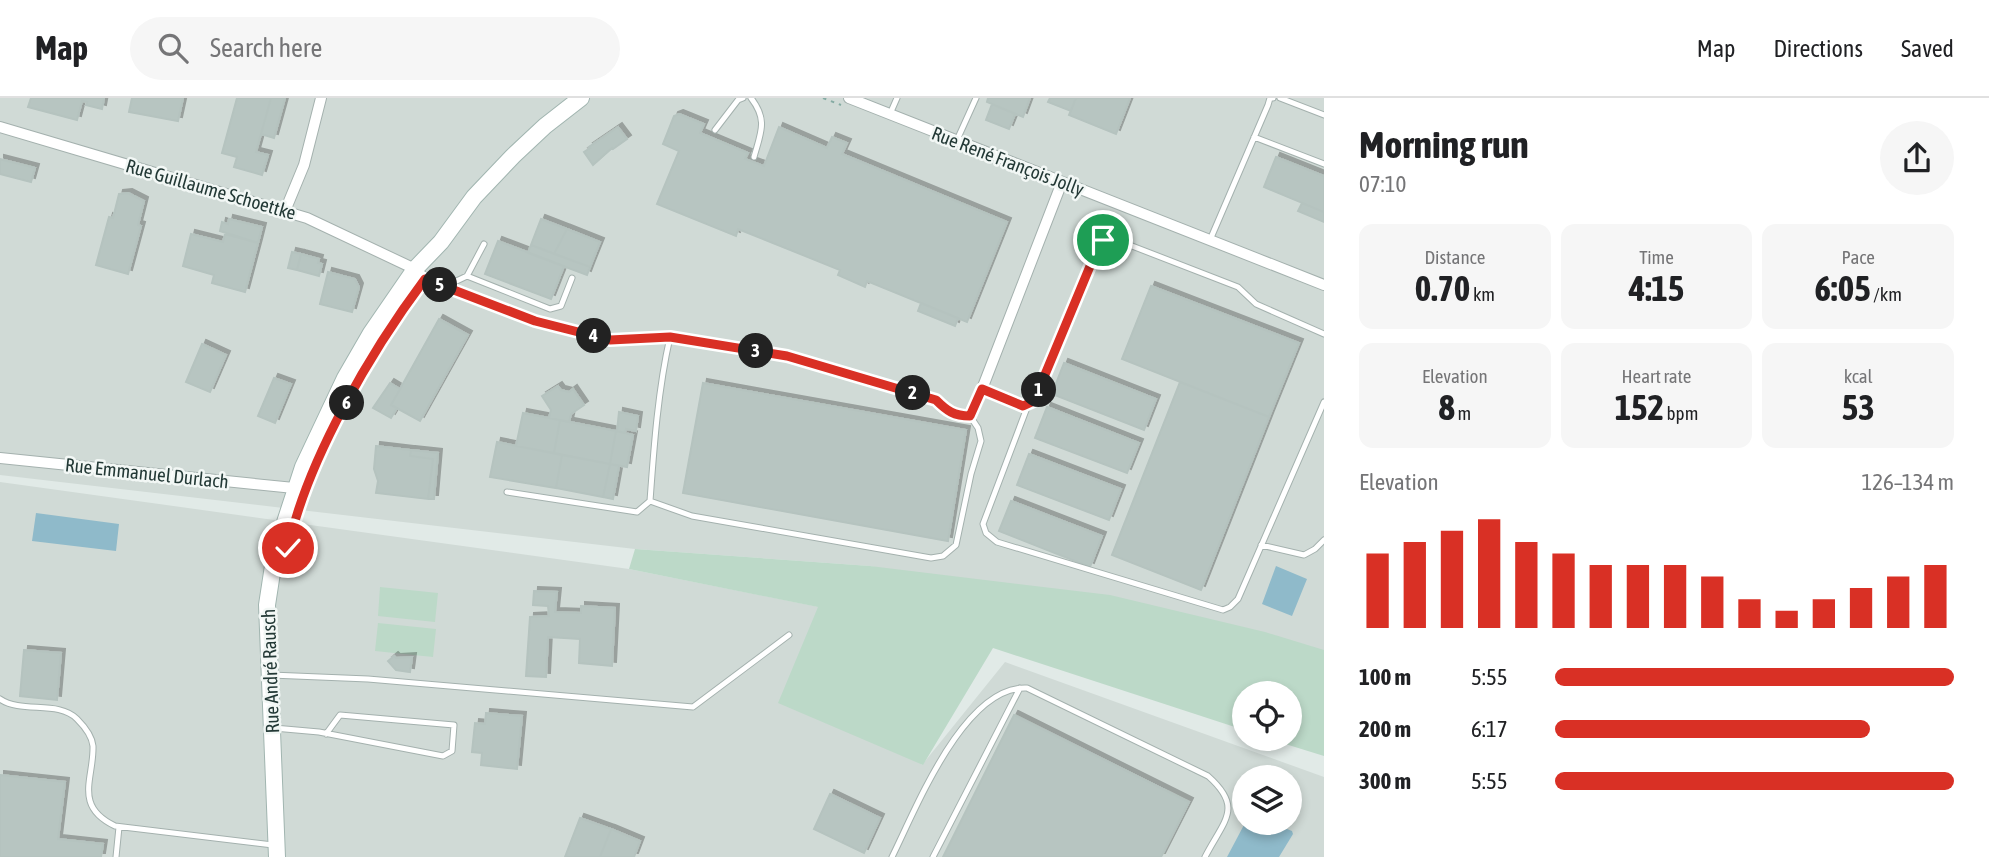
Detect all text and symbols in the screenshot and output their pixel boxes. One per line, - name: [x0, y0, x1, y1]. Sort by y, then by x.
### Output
- search box: [130, 17, 620, 80]
- text: Map: [35, 29, 88, 67]
- icon: search: [154, 29, 192, 67]
- text: Search here: [210, 33, 322, 63]
- text: Map: [1697, 35, 1735, 62]
- text: Directions: [1773, 35, 1863, 62]
- text: Saved: [1901, 35, 1954, 62]
- button: share: [1880, 121, 1954, 195]
- street label: Rue René François Jolly: [929, 122, 1087, 200]
- text: Morning run: [1359, 123, 1529, 166]
- street label: Rue Guillaume Schoettke: [123, 154, 299, 224]
- text: 07:10: [1359, 171, 1406, 197]
- pin: [1073, 210, 1133, 270]
- icon: arrive: [1084, 221, 1122, 259]
- text: Distance: [1424, 246, 1485, 268]
- text: Time: [1639, 246, 1674, 268]
- text: Pace: [1841, 246, 1875, 268]
- pin: 5: [422, 268, 458, 302]
- text: 0.70: [1415, 268, 1470, 308]
- text: 4:15: [1629, 268, 1684, 308]
- text: 6:05: [1814, 268, 1871, 308]
- text: 5: [435, 273, 444, 295]
- text: km: [1470, 283, 1495, 305]
- text: /km: [1871, 283, 1902, 305]
- pin: 4: [576, 318, 612, 354]
- text: 4: [589, 324, 598, 346]
- pin: 3: [738, 334, 774, 368]
- text: 3: [751, 339, 760, 361]
- text: Elevation: [1422, 365, 1488, 387]
- text: Heart rate: [1622, 365, 1691, 387]
- text: kcal: [1844, 365, 1873, 387]
- pin: 1: [1021, 372, 1056, 408]
- pin: 2: [895, 376, 930, 410]
- text: 1: [1034, 378, 1043, 400]
- text: 2: [908, 381, 917, 403]
- pin: 6: [330, 386, 364, 420]
- text: 8: [1438, 387, 1455, 427]
- text: 152: [1615, 387, 1664, 427]
- text: 53: [1842, 387, 1875, 427]
- text: 6: [342, 391, 351, 413]
- text: m: [1455, 402, 1471, 424]
- text: bpm: [1664, 402, 1698, 424]
- street label: Rue Emmanuel Durlach: [64, 453, 230, 493]
- text: Elevation: [1359, 469, 1439, 495]
- text: 126–134 m: [1861, 469, 1954, 495]
- pin: [258, 518, 318, 578]
- icon: check: [269, 529, 307, 567]
- street label: Rue André Rausch: [257, 608, 283, 734]
- text: 100 m: [1359, 664, 1411, 690]
- text: 5:55: [1471, 664, 1508, 690]
- map controls: [1232, 681, 1302, 835]
- button: locate: [1232, 681, 1302, 751]
- text: 200 m: [1359, 716, 1411, 742]
- text: 6:17: [1471, 716, 1508, 742]
- button: layers: [1232, 765, 1302, 835]
- text: 300 m: [1359, 768, 1411, 794]
- text: 5:55: [1471, 768, 1508, 794]

